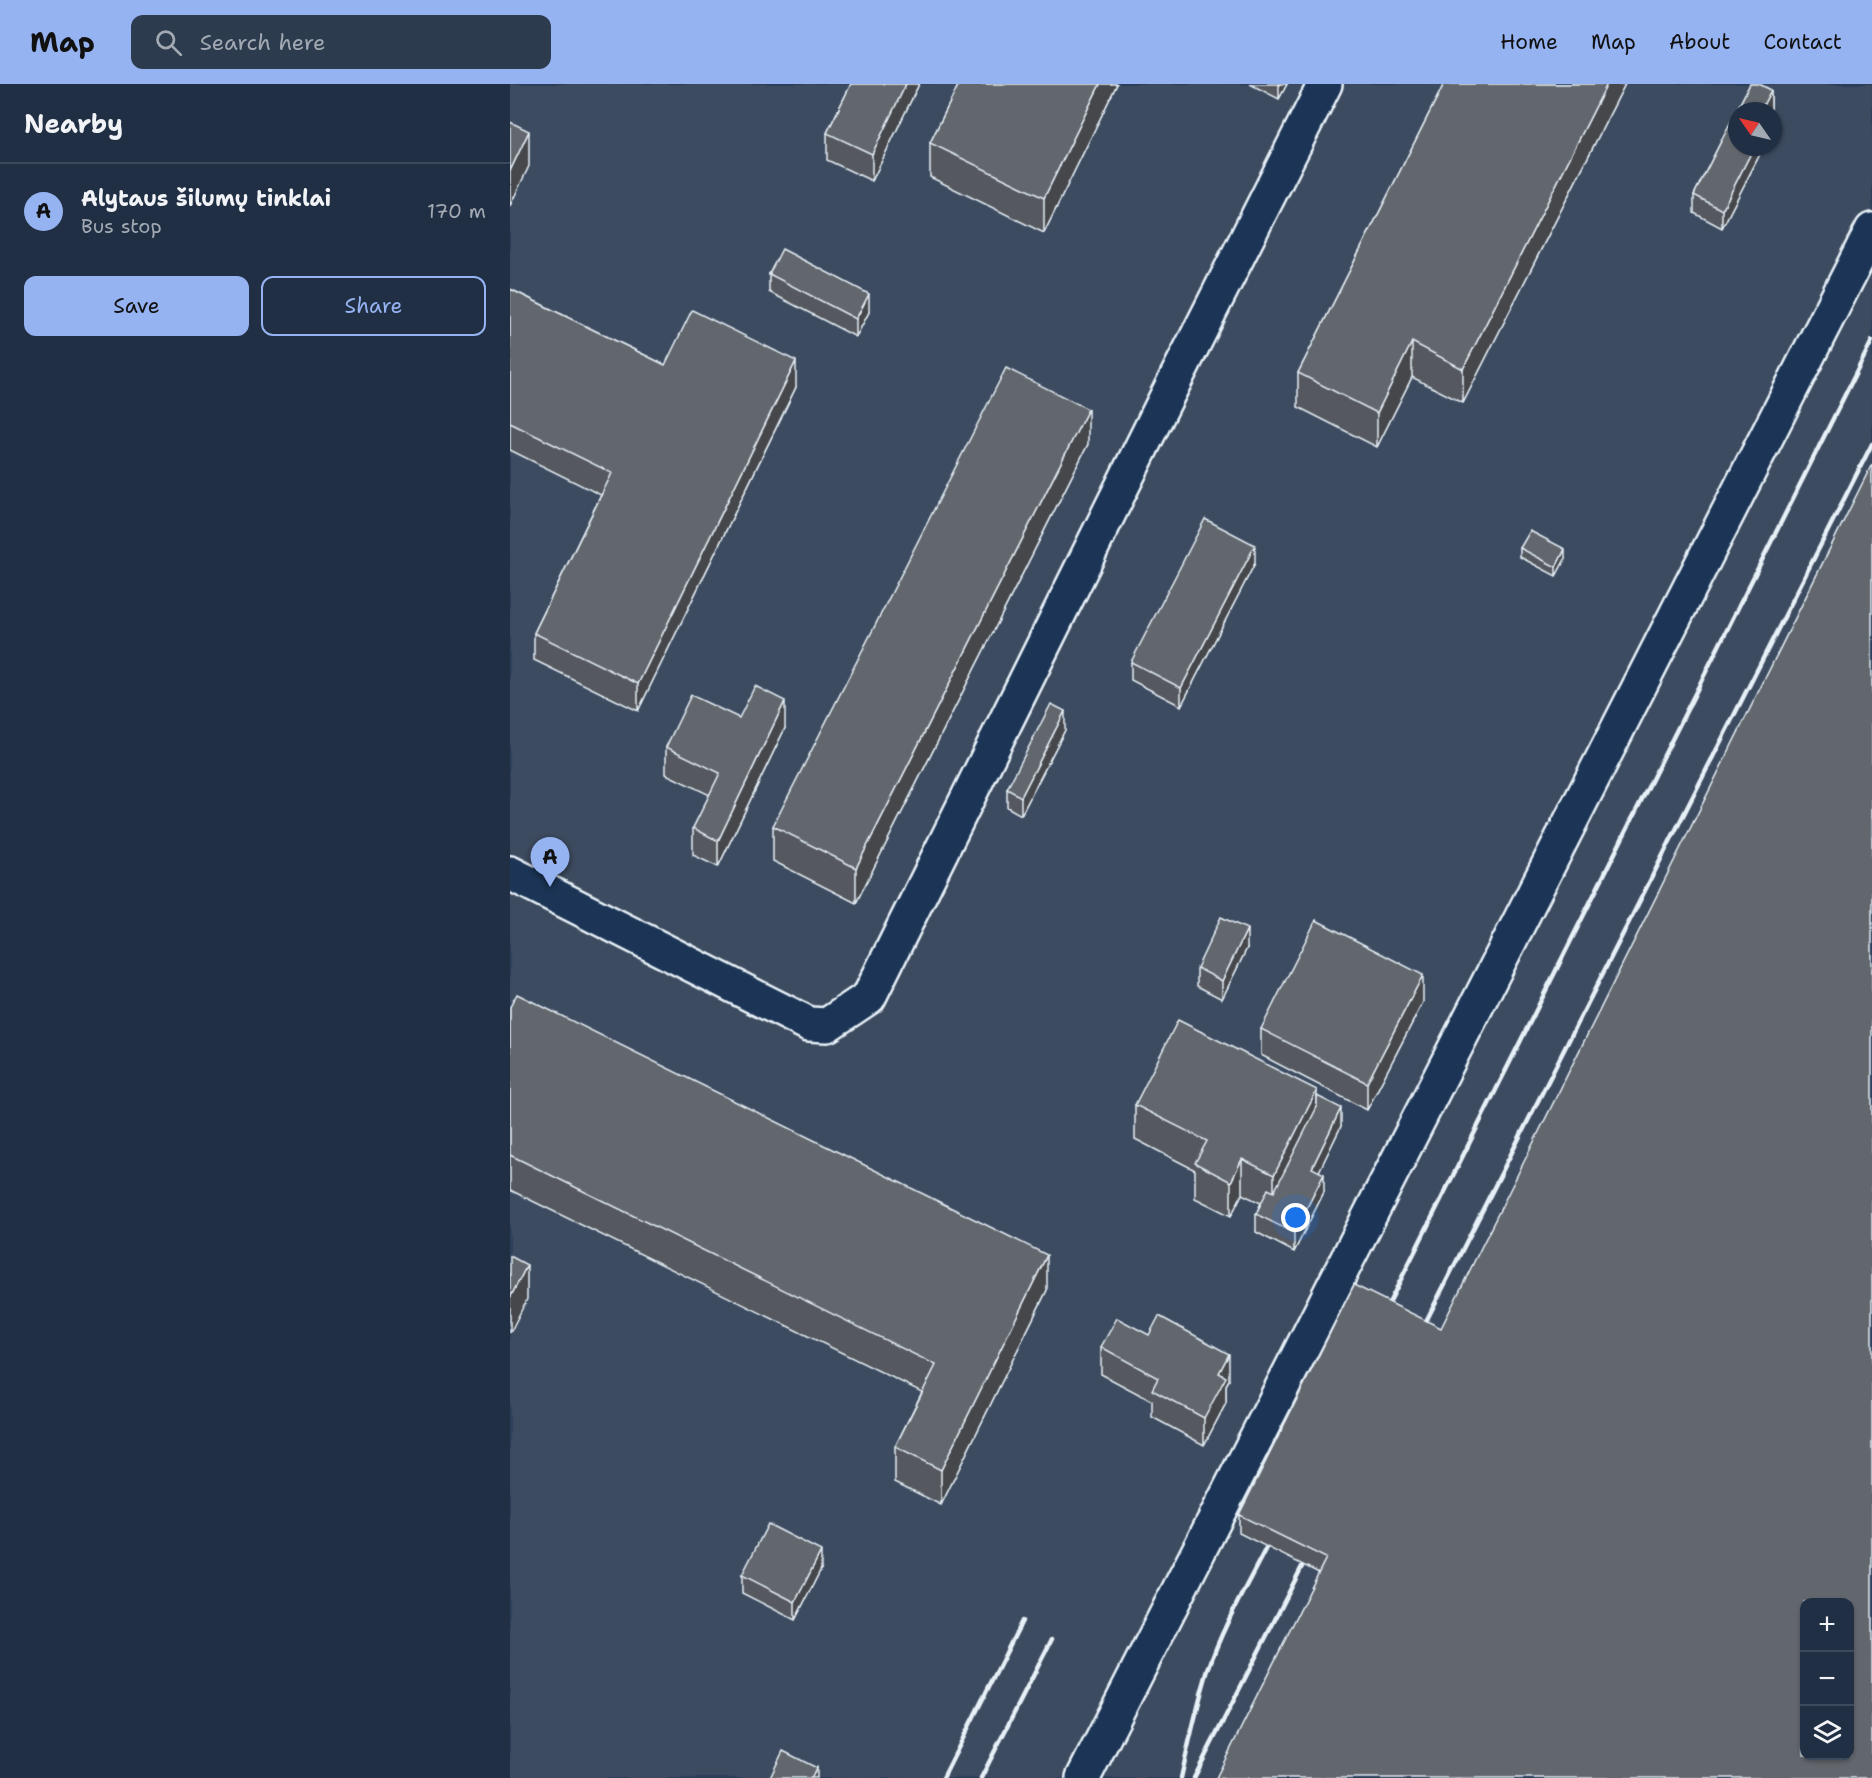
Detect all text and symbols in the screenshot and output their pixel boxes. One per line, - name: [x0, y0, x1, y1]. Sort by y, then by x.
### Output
- search box: [131, 15, 551, 69]
- text: Map: [30, 23, 95, 61]
- icon: search: [152, 26, 185, 59]
- text: Search here: [200, 28, 325, 57]
- text: Home: [1500, 28, 1558, 56]
- text: Map: [1591, 28, 1636, 56]
- text: About: [1669, 28, 1730, 56]
- text: Contact: [1763, 28, 1842, 56]
- north arrow: [1728, 102, 1782, 156]
- text: Nearby: [24, 106, 123, 141]
- text: Alytaus šilumų tinklai: [81, 184, 331, 213]
- text: A: [36, 198, 51, 224]
- text: 170 m: [427, 198, 486, 224]
- text: Bus stop: [81, 213, 162, 239]
- button: Save: [24, 276, 249, 336]
- button: Share: [261, 276, 486, 336]
- pin: A: [530, 838, 570, 887]
- your location: [1281, 1203, 1310, 1232]
- map controls: [1800, 1598, 1854, 1760]
- button: +: [1800, 1598, 1854, 1652]
- button: −: [1800, 1652, 1854, 1706]
- button: layers: [1800, 1706, 1854, 1760]

